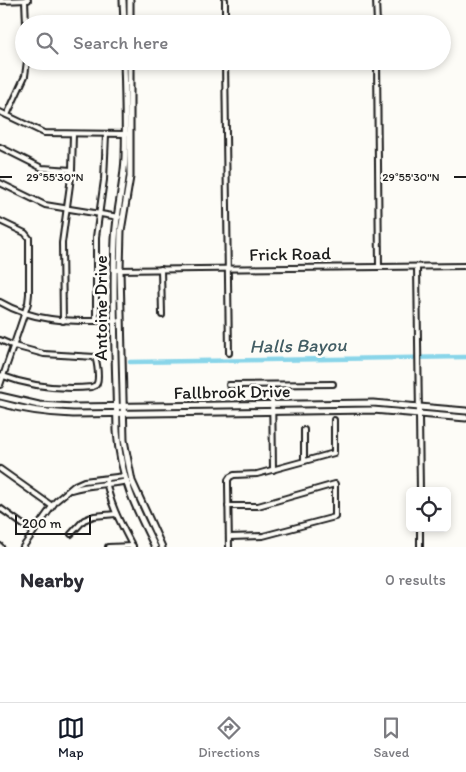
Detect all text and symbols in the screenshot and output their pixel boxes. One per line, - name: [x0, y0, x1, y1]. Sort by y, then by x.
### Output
- search box: [15, 15, 451, 70]
- icon: search: [33, 29, 61, 57]
- text: Search here: [73, 31, 168, 54]
- text: 29°55'30"N: [26, 170, 84, 184]
- text: 29°55'30"N: [382, 170, 440, 184]
- street label: Frick Road: [249, 242, 331, 266]
- street label: Antoine Drive: [90, 255, 112, 361]
- water label: Halls Bayou: [249, 333, 347, 358]
- street label: Fallbrook Drive: [173, 380, 291, 404]
- map controls: [406, 487, 451, 532]
- button: locate: [406, 487, 451, 532]
- scale bar: [15, 512, 91, 535]
- text: 200 m: [22, 515, 62, 532]
- text: Nearby: [20, 567, 84, 592]
- text: 0 results: [385, 570, 446, 589]
- tab: Map: [57, 714, 85, 761]
- tab: Directions: [198, 714, 260, 761]
- tab: Saved: [373, 714, 409, 761]

